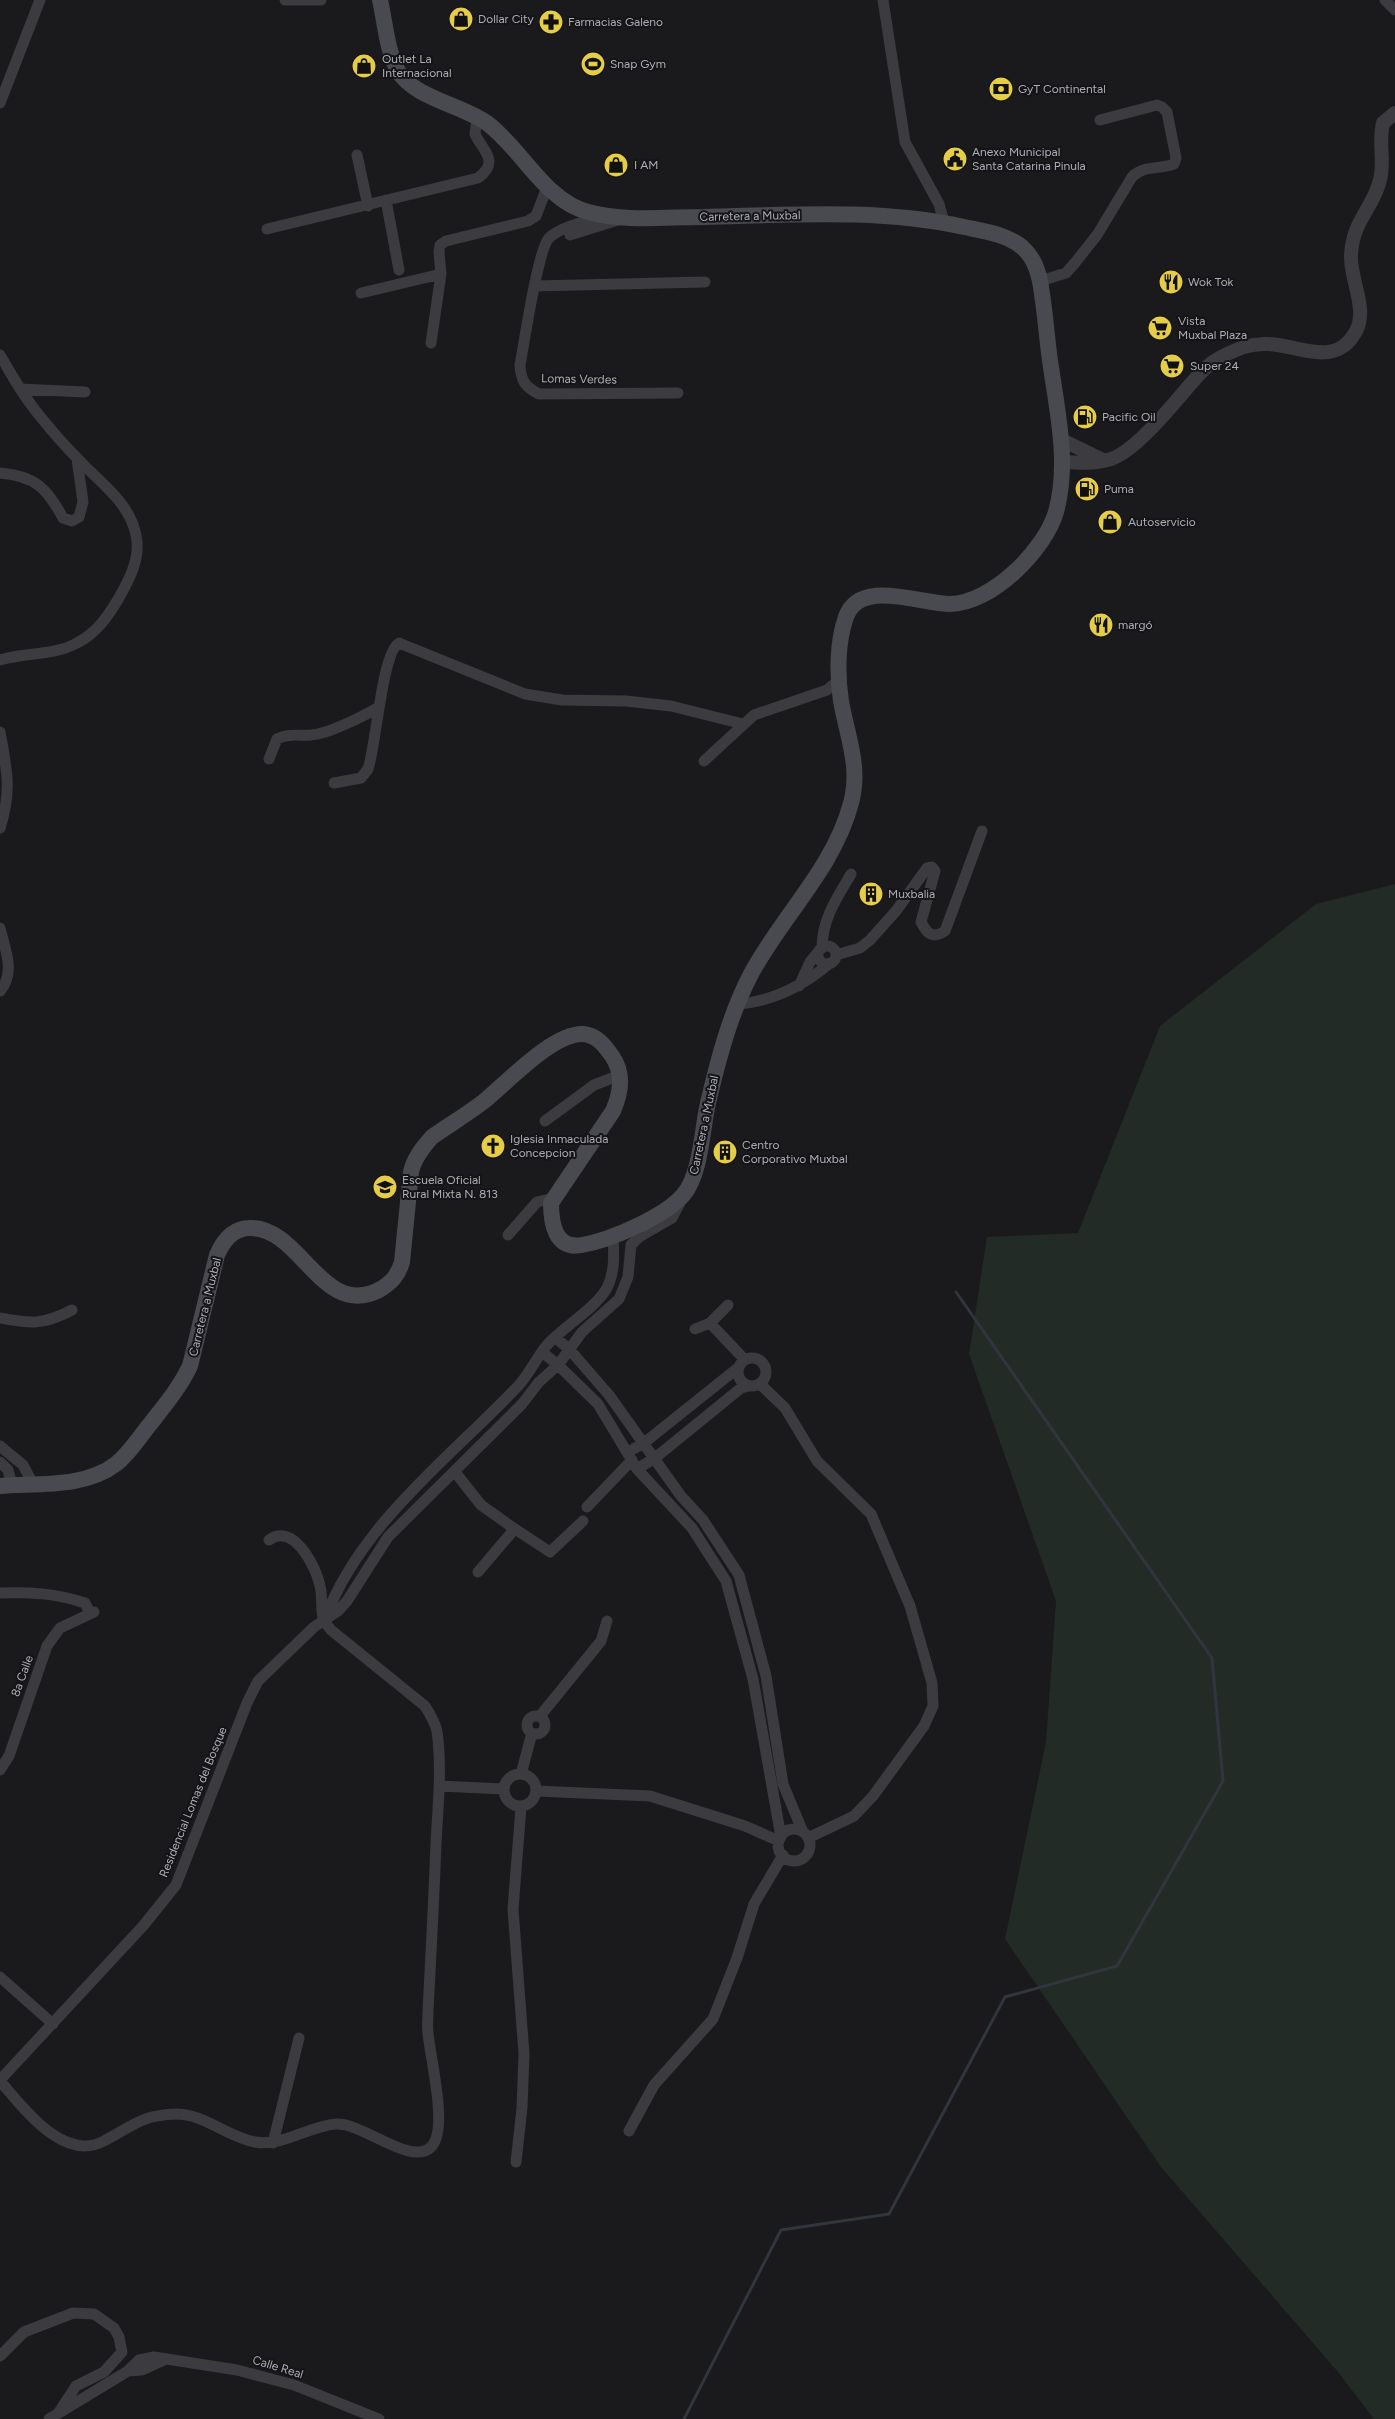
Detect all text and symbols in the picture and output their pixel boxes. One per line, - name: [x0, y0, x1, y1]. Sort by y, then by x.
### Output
- shop icon: Dollar City: [448, 6, 474, 32]
- pharmacy icon: Farmacias Galeno: [538, 9, 564, 35]
- place label: Dollar City: [478, 12, 535, 26]
- place label: Farmacias Galeno: [568, 15, 663, 29]
- sports icon: Snap Gym: [580, 51, 606, 77]
- place label: Outlet La Internacional: [382, 52, 452, 80]
- shop icon: Outlet La Internacional: [351, 53, 377, 79]
- place label: Snap Gym: [610, 57, 666, 71]
- bank icon: GyT Continental: [988, 76, 1014, 102]
- place label: GyT Continental: [1018, 82, 1106, 96]
- place label: Anexo Municipal Santa Catarina Pinula: [972, 145, 1086, 173]
- public building icon: Anexo Municipal Santa Catarina Pinula: [942, 146, 968, 172]
- shop icon: I AM: [603, 152, 629, 178]
- place label: I AM: [634, 158, 659, 172]
- street label: Carretera a Muxbal: [699, 208, 801, 224]
- restaurant icon: Wok Tok: [1158, 269, 1184, 295]
- place label: Wok Tok: [1188, 275, 1234, 289]
- place label: Vista Muxbal Plaza: [1178, 314, 1247, 342]
- supermarket icon: Vista Muxbal Plaza: [1147, 315, 1173, 341]
- supermarket icon: Super 24: [1159, 353, 1185, 379]
- place label: Super 24: [1190, 359, 1239, 373]
- street label: Lomas Verdes: [541, 371, 617, 387]
- fuel station icon: Pacific Oil: [1072, 404, 1098, 430]
- place label: Pacific Oil: [1102, 410, 1156, 424]
- fuel station icon: Puma: [1074, 476, 1100, 502]
- place label: Puma: [1104, 482, 1134, 496]
- shop icon: Autoservicio: [1097, 509, 1123, 535]
- place label: Autoservicio: [1128, 515, 1196, 529]
- restaurant icon: margó: [1088, 612, 1114, 638]
- place label: margó: [1118, 618, 1152, 632]
- building icon: Muxbalia: [858, 881, 884, 907]
- place label: Muxbalia: [888, 887, 935, 901]
- street label: Carretera a Muxbal: [687, 1074, 721, 1176]
- place label: Iglesia Inmaculada Concepcion: [510, 1132, 608, 1160]
- church icon: Iglesia Inmaculada Concepcion: [480, 1133, 506, 1159]
- place label: Centro Corporativo Muxbal: [742, 1138, 848, 1166]
- building icon: Centro Corporativo Muxbal: [712, 1139, 738, 1165]
- place label: Escuela Oficial Rural Mixta N. 813: [402, 1173, 498, 1201]
- school or university icon: Escuela Oficial Rural Mixta N. 813: [372, 1174, 398, 1200]
- street label: Carretera a Muxbal: [186, 1256, 224, 1358]
- street label: 8a Calle: [8, 1653, 36, 1699]
- street label: Residencial Lomas del Bosque: [156, 1724, 230, 1879]
- street label: Calle Real: [251, 2353, 305, 2381]

